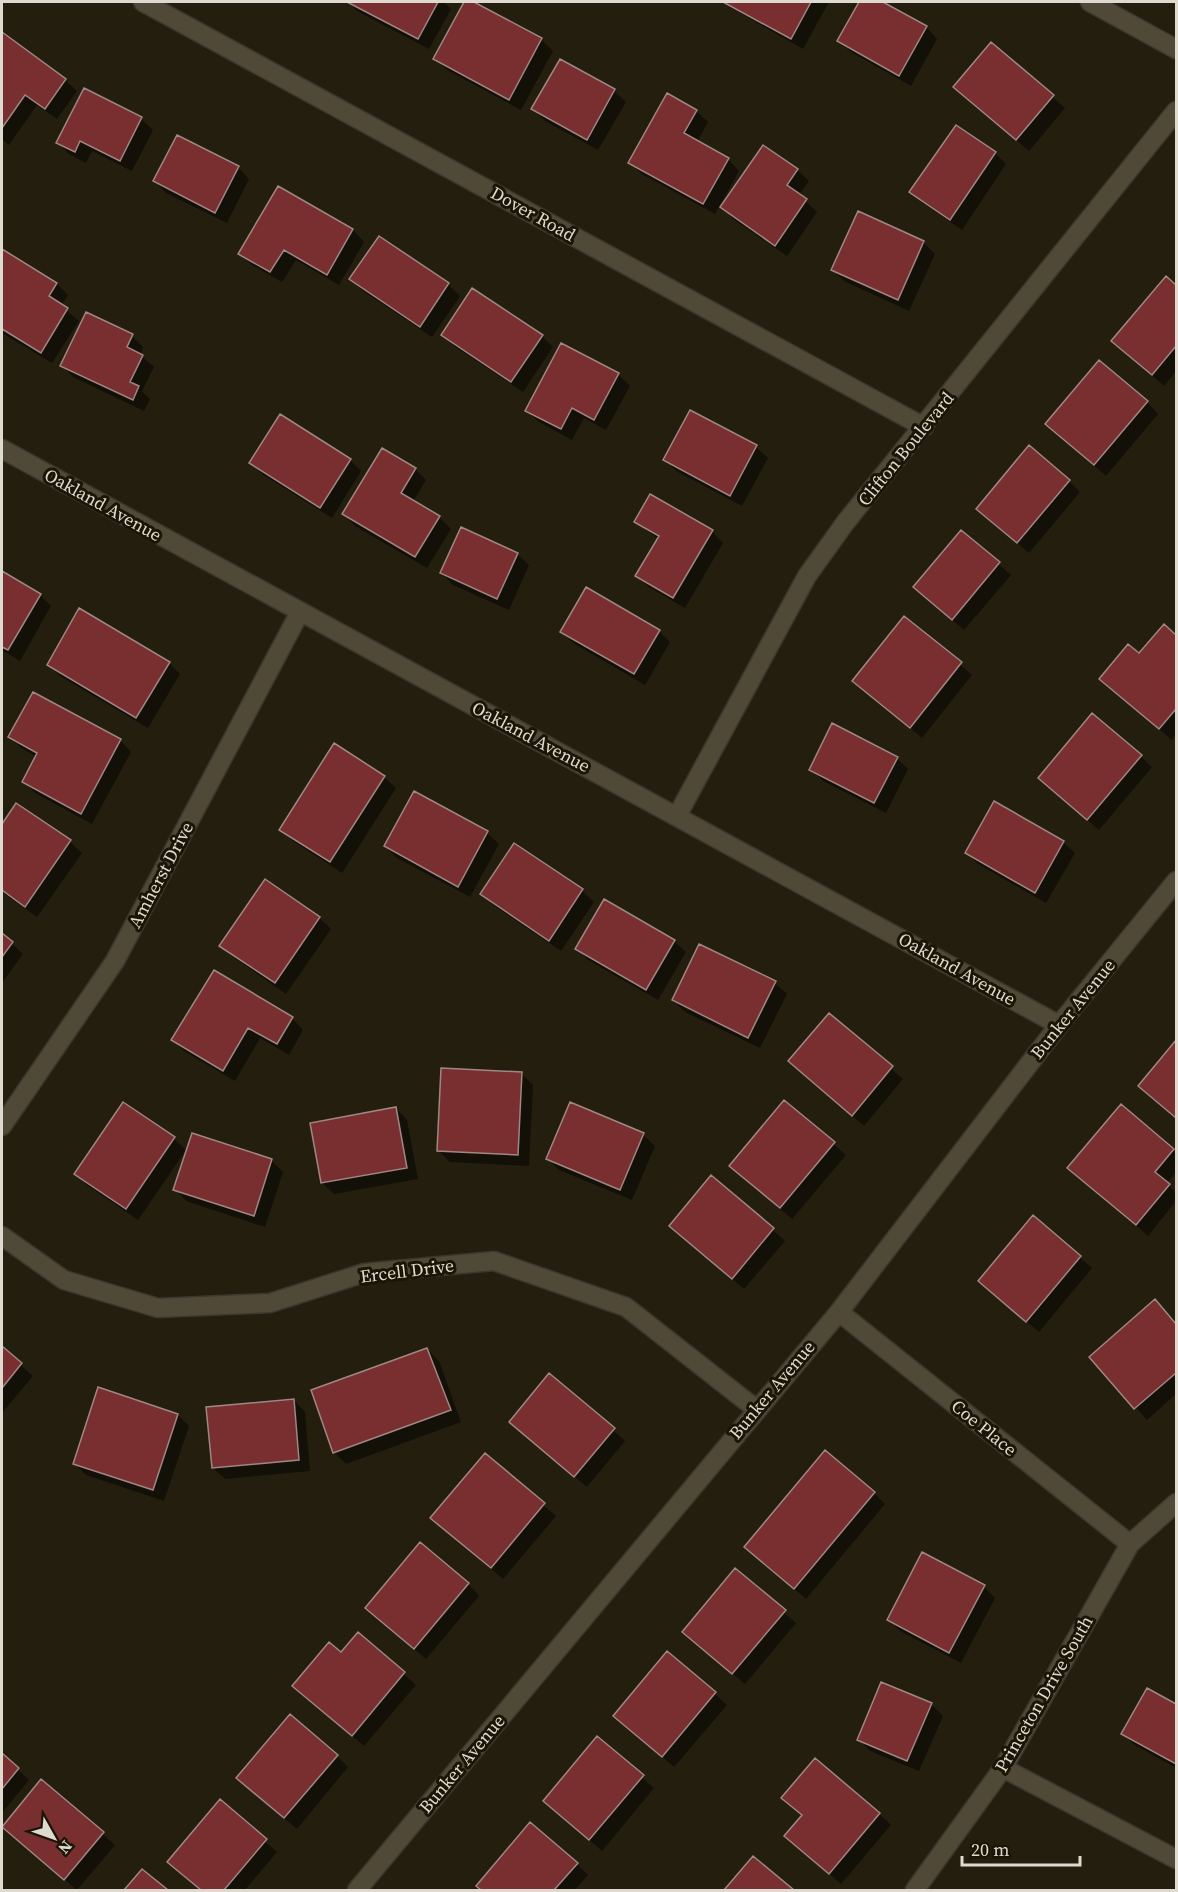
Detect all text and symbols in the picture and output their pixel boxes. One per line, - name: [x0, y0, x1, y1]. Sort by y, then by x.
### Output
- street label: Dover Road: [486, 180, 580, 247]
- street label: Clifton Boulevard: [852, 386, 959, 511]
- street label: Oakland Avenue: [40, 462, 166, 547]
- street label: Oakland Avenue: [468, 695, 595, 778]
- street label: Amherst Drive: [122, 817, 199, 932]
- street label: Oakland Avenue: [894, 926, 1020, 1011]
- street label: Bunker Avenue: [1025, 953, 1121, 1064]
- street label: Ercell Drive: [359, 1252, 455, 1289]
- street label: Bunker Avenue: [723, 1335, 820, 1444]
- street label: Coe Place: [946, 1394, 1022, 1462]
- street label: Princeton Drive South: [989, 1611, 1099, 1777]
- street label: Bunker Avenue: [413, 1709, 510, 1818]
- north arrow: [24, 1808, 84, 1868]
- scale bar: [962, 1829, 1080, 1867]
- text: N: [53, 1836, 78, 1859]
- text: 20 m: [971, 1837, 1009, 1862]

